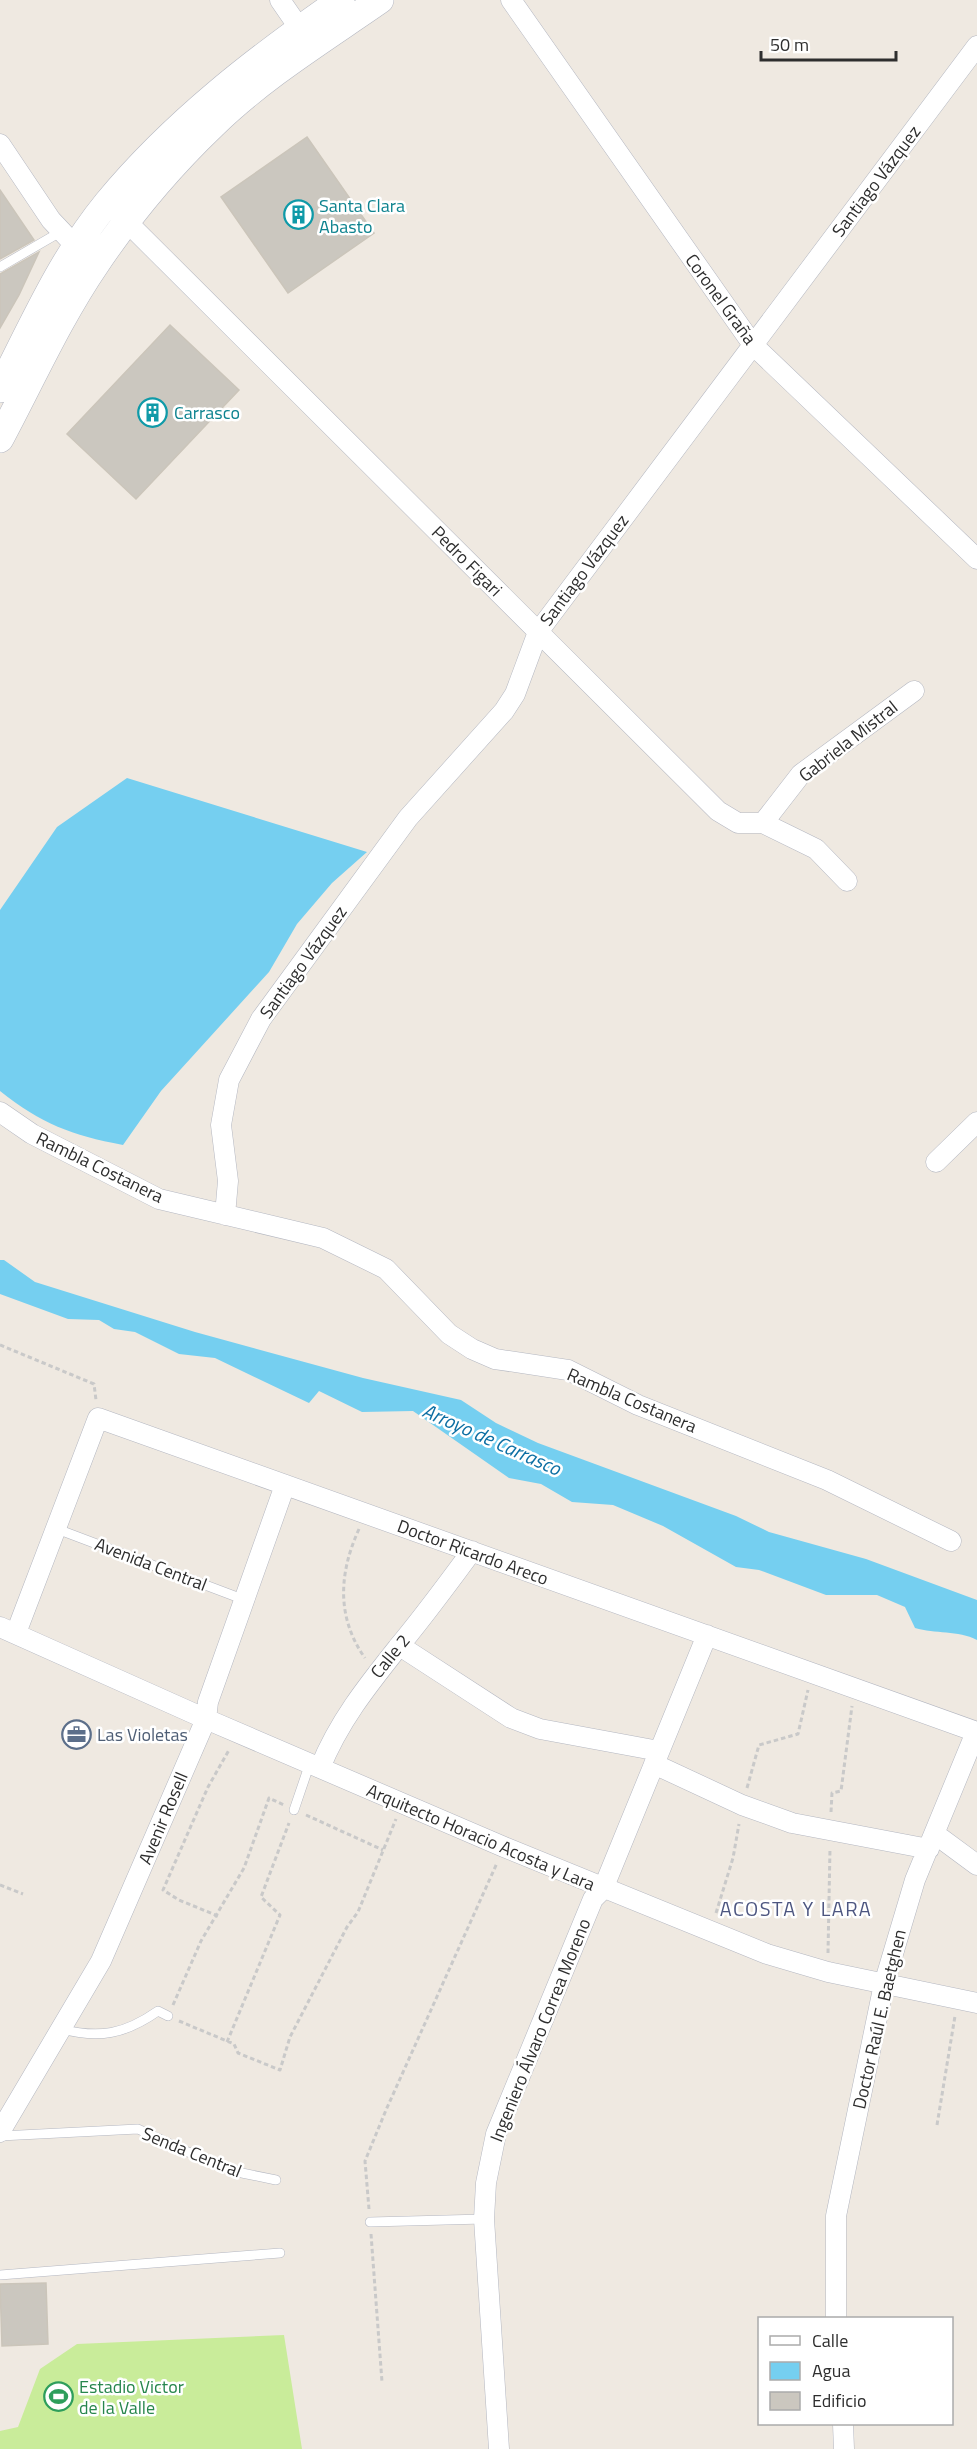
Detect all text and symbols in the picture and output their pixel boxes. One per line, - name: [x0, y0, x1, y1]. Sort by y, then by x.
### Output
- scale bar: [761, 24, 896, 62]
- text: 50 m: [770, 31, 809, 58]
- street label: Santiago Vázquez: [825, 119, 927, 243]
- place label: Santa Clara Abasto: [319, 192, 405, 240]
- building icon: Santa Clara Abasto: [282, 199, 314, 231]
- street label: Coronel Graña: [679, 248, 763, 350]
- building icon: Carrasco: [137, 396, 169, 428]
- place label: Carrasco: [174, 399, 240, 426]
- street label: Santiago Vázquez: [533, 508, 635, 632]
- street label: Pedro Figari: [425, 519, 509, 603]
- street label: Gabriela Mistral: [793, 694, 903, 788]
- street label: Santiago Vázquez: [253, 900, 353, 1024]
- street label: Rambla Costanera: [32, 1124, 168, 1210]
- street label: Rambla Costanera: [563, 1360, 701, 1440]
- water label: Arroyo de Carrasco: [418, 1395, 567, 1484]
- street label: Doctor Ricardo Areco: [394, 1512, 552, 1592]
- street label: Avenida Central: [91, 1530, 211, 1598]
- street label: Calle 2: [364, 1628, 416, 1684]
- office icon: Las Violetas: [60, 1718, 92, 1750]
- place label: Las Violetas: [97, 1721, 188, 1748]
- street label: Avenir Rosell: [131, 1768, 195, 1868]
- street label: Arquitecto Horacio Acosta y Lara: [363, 1777, 599, 1897]
- district label: ACOSTA Y LARA: [720, 1893, 872, 1924]
- street label: Ingeniero Álvaro Correa Moreno: [483, 1914, 597, 2146]
- street label: Doctor Raúl E. Baetghen: [845, 1926, 913, 2112]
- street label: Senda Central: [138, 2120, 246, 2184]
- legend: [758, 2317, 953, 2425]
- text: Calle: [812, 2327, 848, 2354]
- text: Agua: [812, 2357, 850, 2384]
- place label: Estadio Victor de la Valle: [79, 2373, 184, 2421]
- sports icon: Estadio Victor de la Valle: [42, 2380, 74, 2412]
- text: Edificio: [812, 2387, 866, 2414]

